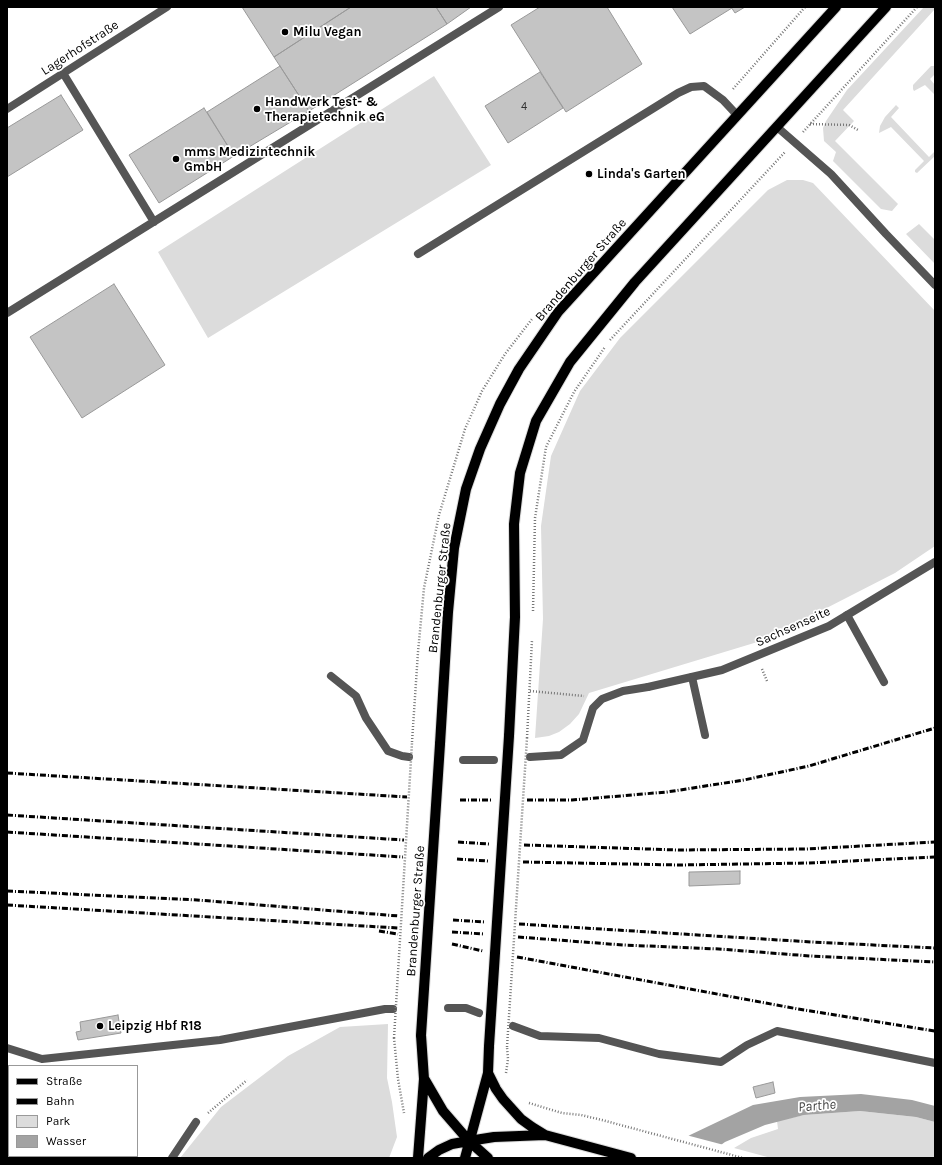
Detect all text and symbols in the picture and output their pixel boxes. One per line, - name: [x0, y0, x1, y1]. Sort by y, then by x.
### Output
- street label: Lagerhofstraße: [38, 17, 122, 79]
- place label: Milu Vegan: [293, 24, 362, 40]
- marker: Milu Vegan: [280, 27, 290, 37]
- place label: HandWerk Test- & Therapietechnik eG: [265, 94, 385, 125]
- house number: 4: [521, 100, 527, 114]
- marker: HandWerk Test- & Therapietechnik eG: [252, 104, 262, 114]
- place label: mms Medizintechnik GmbH: [184, 144, 315, 175]
- marker: mms Medizintechnik GmbH: [171, 154, 181, 164]
- place label: Linda's Garten: [597, 166, 685, 182]
- marker: Linda's Garten: [584, 169, 594, 179]
- street label: Brandenburger Straße: [532, 215, 630, 325]
- street label: Brandenburger Straße: [425, 522, 455, 654]
- street label: Sachsenseite: [753, 604, 833, 650]
- street label: Brandenburger Straße: [404, 845, 428, 977]
- place label: Leipzig Hbf R18: [108, 1018, 202, 1034]
- marker: Leipzig Hbf R18: [95, 1021, 105, 1031]
- legend: [8, 1065, 138, 1157]
- text: Straße: [46, 1074, 82, 1088]
- text: Bahn: [46, 1094, 75, 1108]
- water label: Parthe: [798, 1096, 836, 1116]
- text: Park: [46, 1114, 70, 1128]
- text: Wasser: [46, 1134, 86, 1148]

